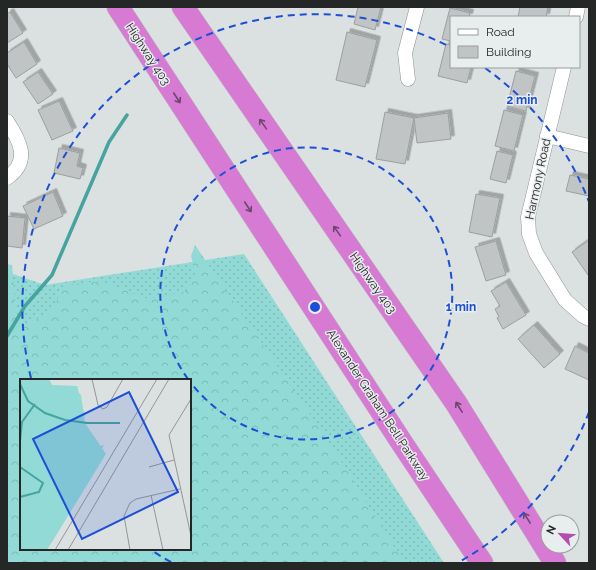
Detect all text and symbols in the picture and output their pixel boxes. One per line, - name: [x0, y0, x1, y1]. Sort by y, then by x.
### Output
- legend: [450, 16, 580, 68]
- street label: Highway 403: [123, 20, 173, 88]
- text: Road: [486, 25, 515, 39]
- text: Building: [486, 45, 532, 59]
- one-way arrow: [173, 92, 181, 103]
- text: 2 min: [506, 93, 538, 107]
- one-way arrow: [259, 119, 267, 130]
- street label: Harmony Road: [523, 137, 553, 221]
- one-way arrow: [244, 201, 252, 212]
- one-way arrow: [333, 226, 341, 237]
- street label: Highway 403: [347, 250, 399, 316]
- centre of rings: [308, 300, 322, 314]
- text: 1 min: [446, 300, 476, 314]
- street label: Alexander Graham Bell Parkway: [324, 327, 432, 484]
- inset map: [20, 379, 191, 550]
- one-way arrow: [454, 401, 462, 413]
- one-way arrow: [523, 513, 531, 524]
- north arrow: [540, 514, 580, 554]
- text: N: [544, 523, 559, 536]

